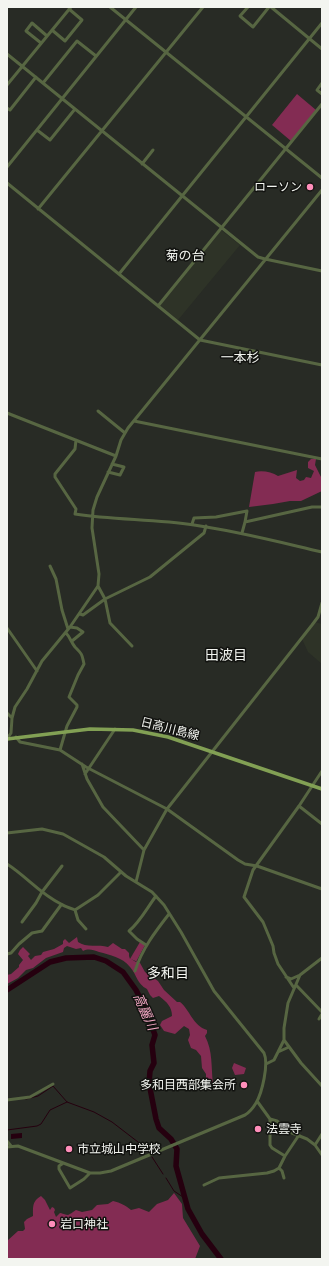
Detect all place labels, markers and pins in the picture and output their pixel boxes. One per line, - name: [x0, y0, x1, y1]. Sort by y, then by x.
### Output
- place label: ローソン: [254, 180, 302, 194]
- marker: ローソン: [305, 182, 315, 192]
- place label: 多和目西部集会所: [140, 1078, 236, 1092]
- marker: 多和目西部集会所: [239, 1080, 249, 1090]
- place label: 法雲寺: [266, 1122, 302, 1136]
- marker: 法雲寺: [253, 1124, 263, 1134]
- place label: 市立城山中学校: [77, 1142, 161, 1156]
- marker: 市立城山中学校: [64, 1144, 74, 1154]
- place label: 岩口神社: [60, 1217, 108, 1231]
- marker: 岩口神社: [47, 1219, 57, 1229]

